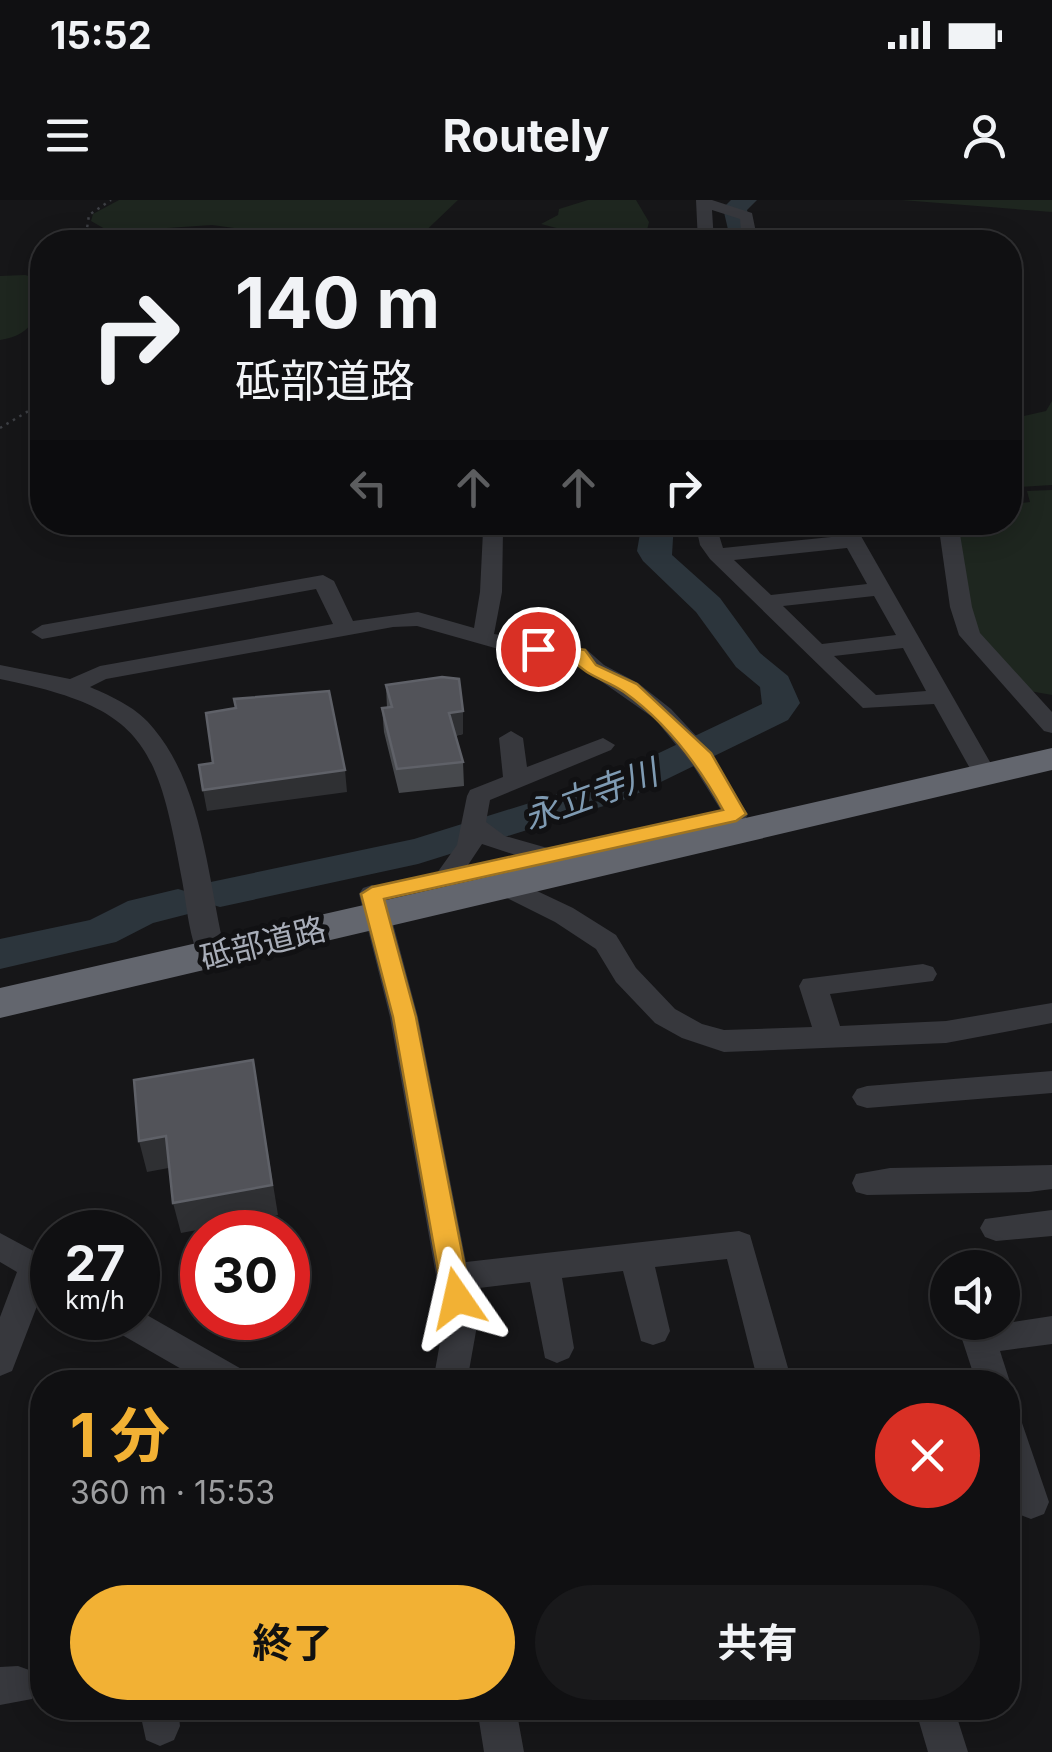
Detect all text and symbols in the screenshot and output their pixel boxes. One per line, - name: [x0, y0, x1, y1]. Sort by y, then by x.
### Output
- text: 15:52: [50, 12, 152, 58]
- icon: menu: [40, 108, 95, 163]
- text: Routely: [442, 108, 610, 163]
- icon: person: [957, 108, 1012, 163]
- text: 140 m: [235, 260, 440, 345]
- icon: right: [70, 270, 200, 400]
- text: 砥部道路: [235, 353, 415, 408]
- icon: left: [341, 460, 396, 515]
- icon: ahead: [446, 460, 501, 515]
- icon: ahead: [551, 460, 606, 515]
- icon: right: [656, 460, 711, 515]
- pin: [496, 607, 581, 692]
- icon: arrive: [511, 622, 566, 677]
- water label: 永立寺川: [517, 749, 667, 838]
- street label: 砥部道路: [196, 909, 330, 977]
- speed limit sign: 30: [180, 1210, 310, 1340]
- text: 27: [65, 1233, 125, 1293]
- position arrow: [405, 1246, 509, 1350]
- map controls: [930, 1250, 1020, 1340]
- button: sound: [930, 1250, 1020, 1340]
- text: km/h: [65, 1285, 125, 1315]
- text: 1 分: [70, 1399, 170, 1471]
- button: close: [875, 1403, 980, 1508]
- text: 360 m · 15:53: [70, 1473, 275, 1512]
- button: 終了: [70, 1585, 515, 1700]
- button: 共有: [535, 1585, 980, 1700]

